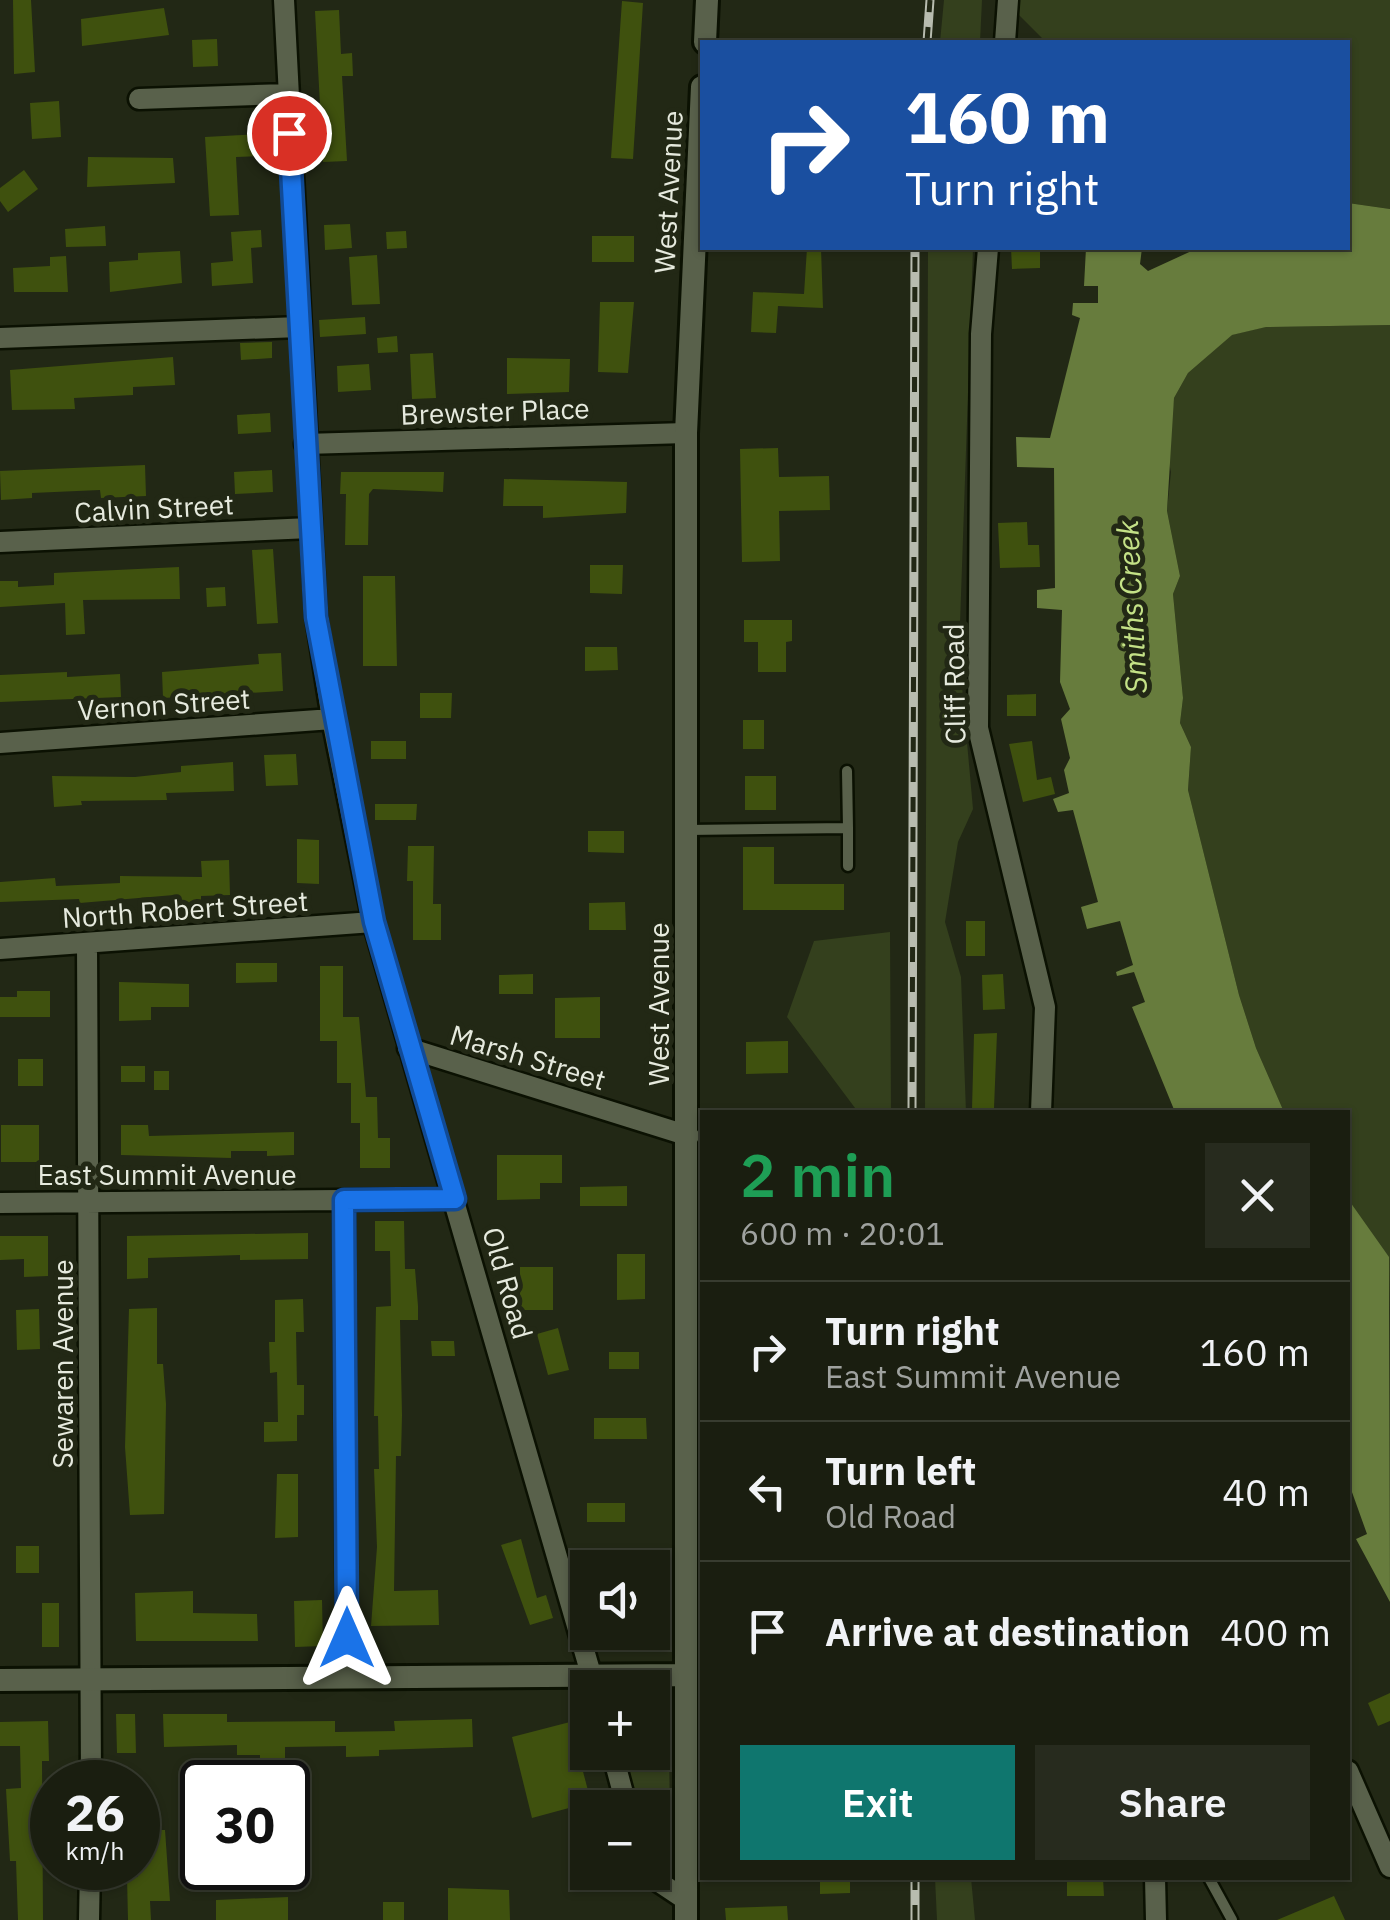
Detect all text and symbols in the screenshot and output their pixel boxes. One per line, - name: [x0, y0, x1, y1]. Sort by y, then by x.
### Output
- text: 160 m: [905, 71, 1110, 162]
- icon: right: [740, 80, 870, 210]
- pin: [247, 91, 332, 176]
- icon: arrive: [262, 106, 317, 161]
- street label: West Avenue: [645, 110, 691, 274]
- text: Turn right: [905, 159, 1100, 217]
- street label: Brewster Place: [400, 389, 590, 433]
- street label: Calvin Street: [73, 485, 235, 531]
- water label: Smiths Creek: [1107, 519, 1155, 695]
- street label: Cliff Road: [934, 623, 974, 745]
- street label: Vernon Street: [77, 680, 251, 728]
- street label: North Robert Street: [61, 882, 309, 936]
- street label: West Avenue: [640, 922, 677, 1086]
- street label: Marsh Street: [446, 1016, 610, 1098]
- text: 2 min: [740, 1135, 895, 1214]
- button: close: [1205, 1143, 1310, 1248]
- street label: East Summit Avenue: [37, 1156, 297, 1193]
- text: 600 m · 20:01: [740, 1212, 945, 1254]
- street label: Old Road: [474, 1223, 542, 1343]
- street label: Sewaren Avenue: [44, 1259, 81, 1469]
- text: Turn right: [825, 1306, 1000, 1355]
- icon: right: [740, 1324, 795, 1379]
- text: 160 m: [1199, 1327, 1310, 1376]
- text: East Summit Avenue: [825, 1355, 1121, 1397]
- text: Turn left: [825, 1446, 976, 1495]
- icon: left: [740, 1464, 795, 1519]
- text: 40 m: [1222, 1467, 1310, 1516]
- text: Old Road: [825, 1495, 956, 1537]
- map controls: [570, 1550, 670, 1890]
- button: sound: [570, 1550, 670, 1650]
- position arrow: [295, 1586, 399, 1690]
- icon: arrive: [740, 1604, 795, 1659]
- text: Arrive at destination: [825, 1607, 1190, 1656]
- text: 400 m: [1220, 1607, 1331, 1656]
- button: +: [570, 1670, 670, 1770]
- button: Exit: [740, 1745, 1015, 1860]
- button: Share: [1035, 1745, 1310, 1860]
- speed limit sign: 30: [180, 1760, 310, 1890]
- text: 26: [65, 1780, 125, 1845]
- button: −: [570, 1790, 670, 1890]
- text: km/h: [66, 1834, 124, 1867]

